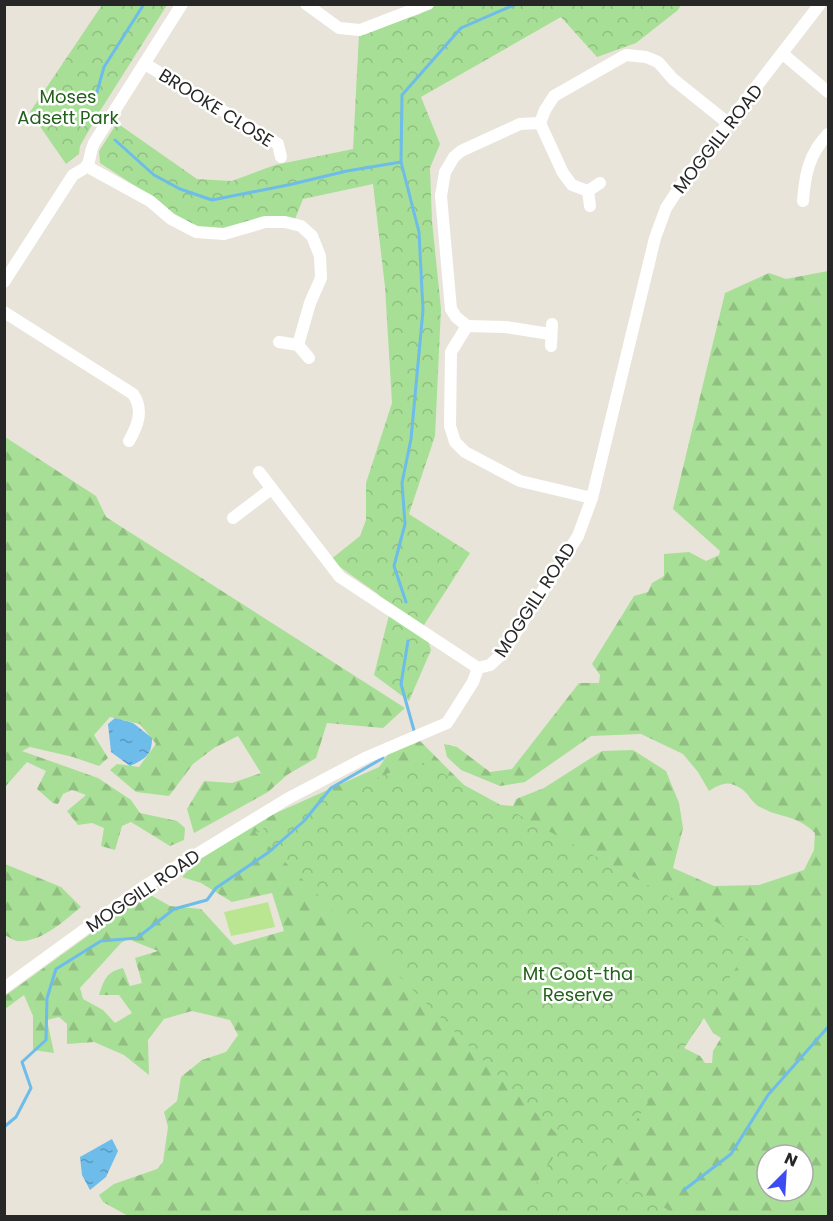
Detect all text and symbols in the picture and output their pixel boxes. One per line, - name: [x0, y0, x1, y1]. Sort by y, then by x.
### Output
- street label: BROOKE CLOSE: [154, 62, 278, 153]
- street label: MOGGILL ROAD: [667, 79, 768, 199]
- park label: Moses Adsett Park: [17, 84, 119, 130]
- street label: MOGGILL ROAD: [488, 537, 581, 662]
- street label: MOGGILL ROAD: [81, 843, 205, 938]
- park label: Mt Coot-tha Reserve: [523, 961, 633, 1007]
- north arrow: [755, 1143, 815, 1203]
- text: N: [781, 1147, 801, 1173]

